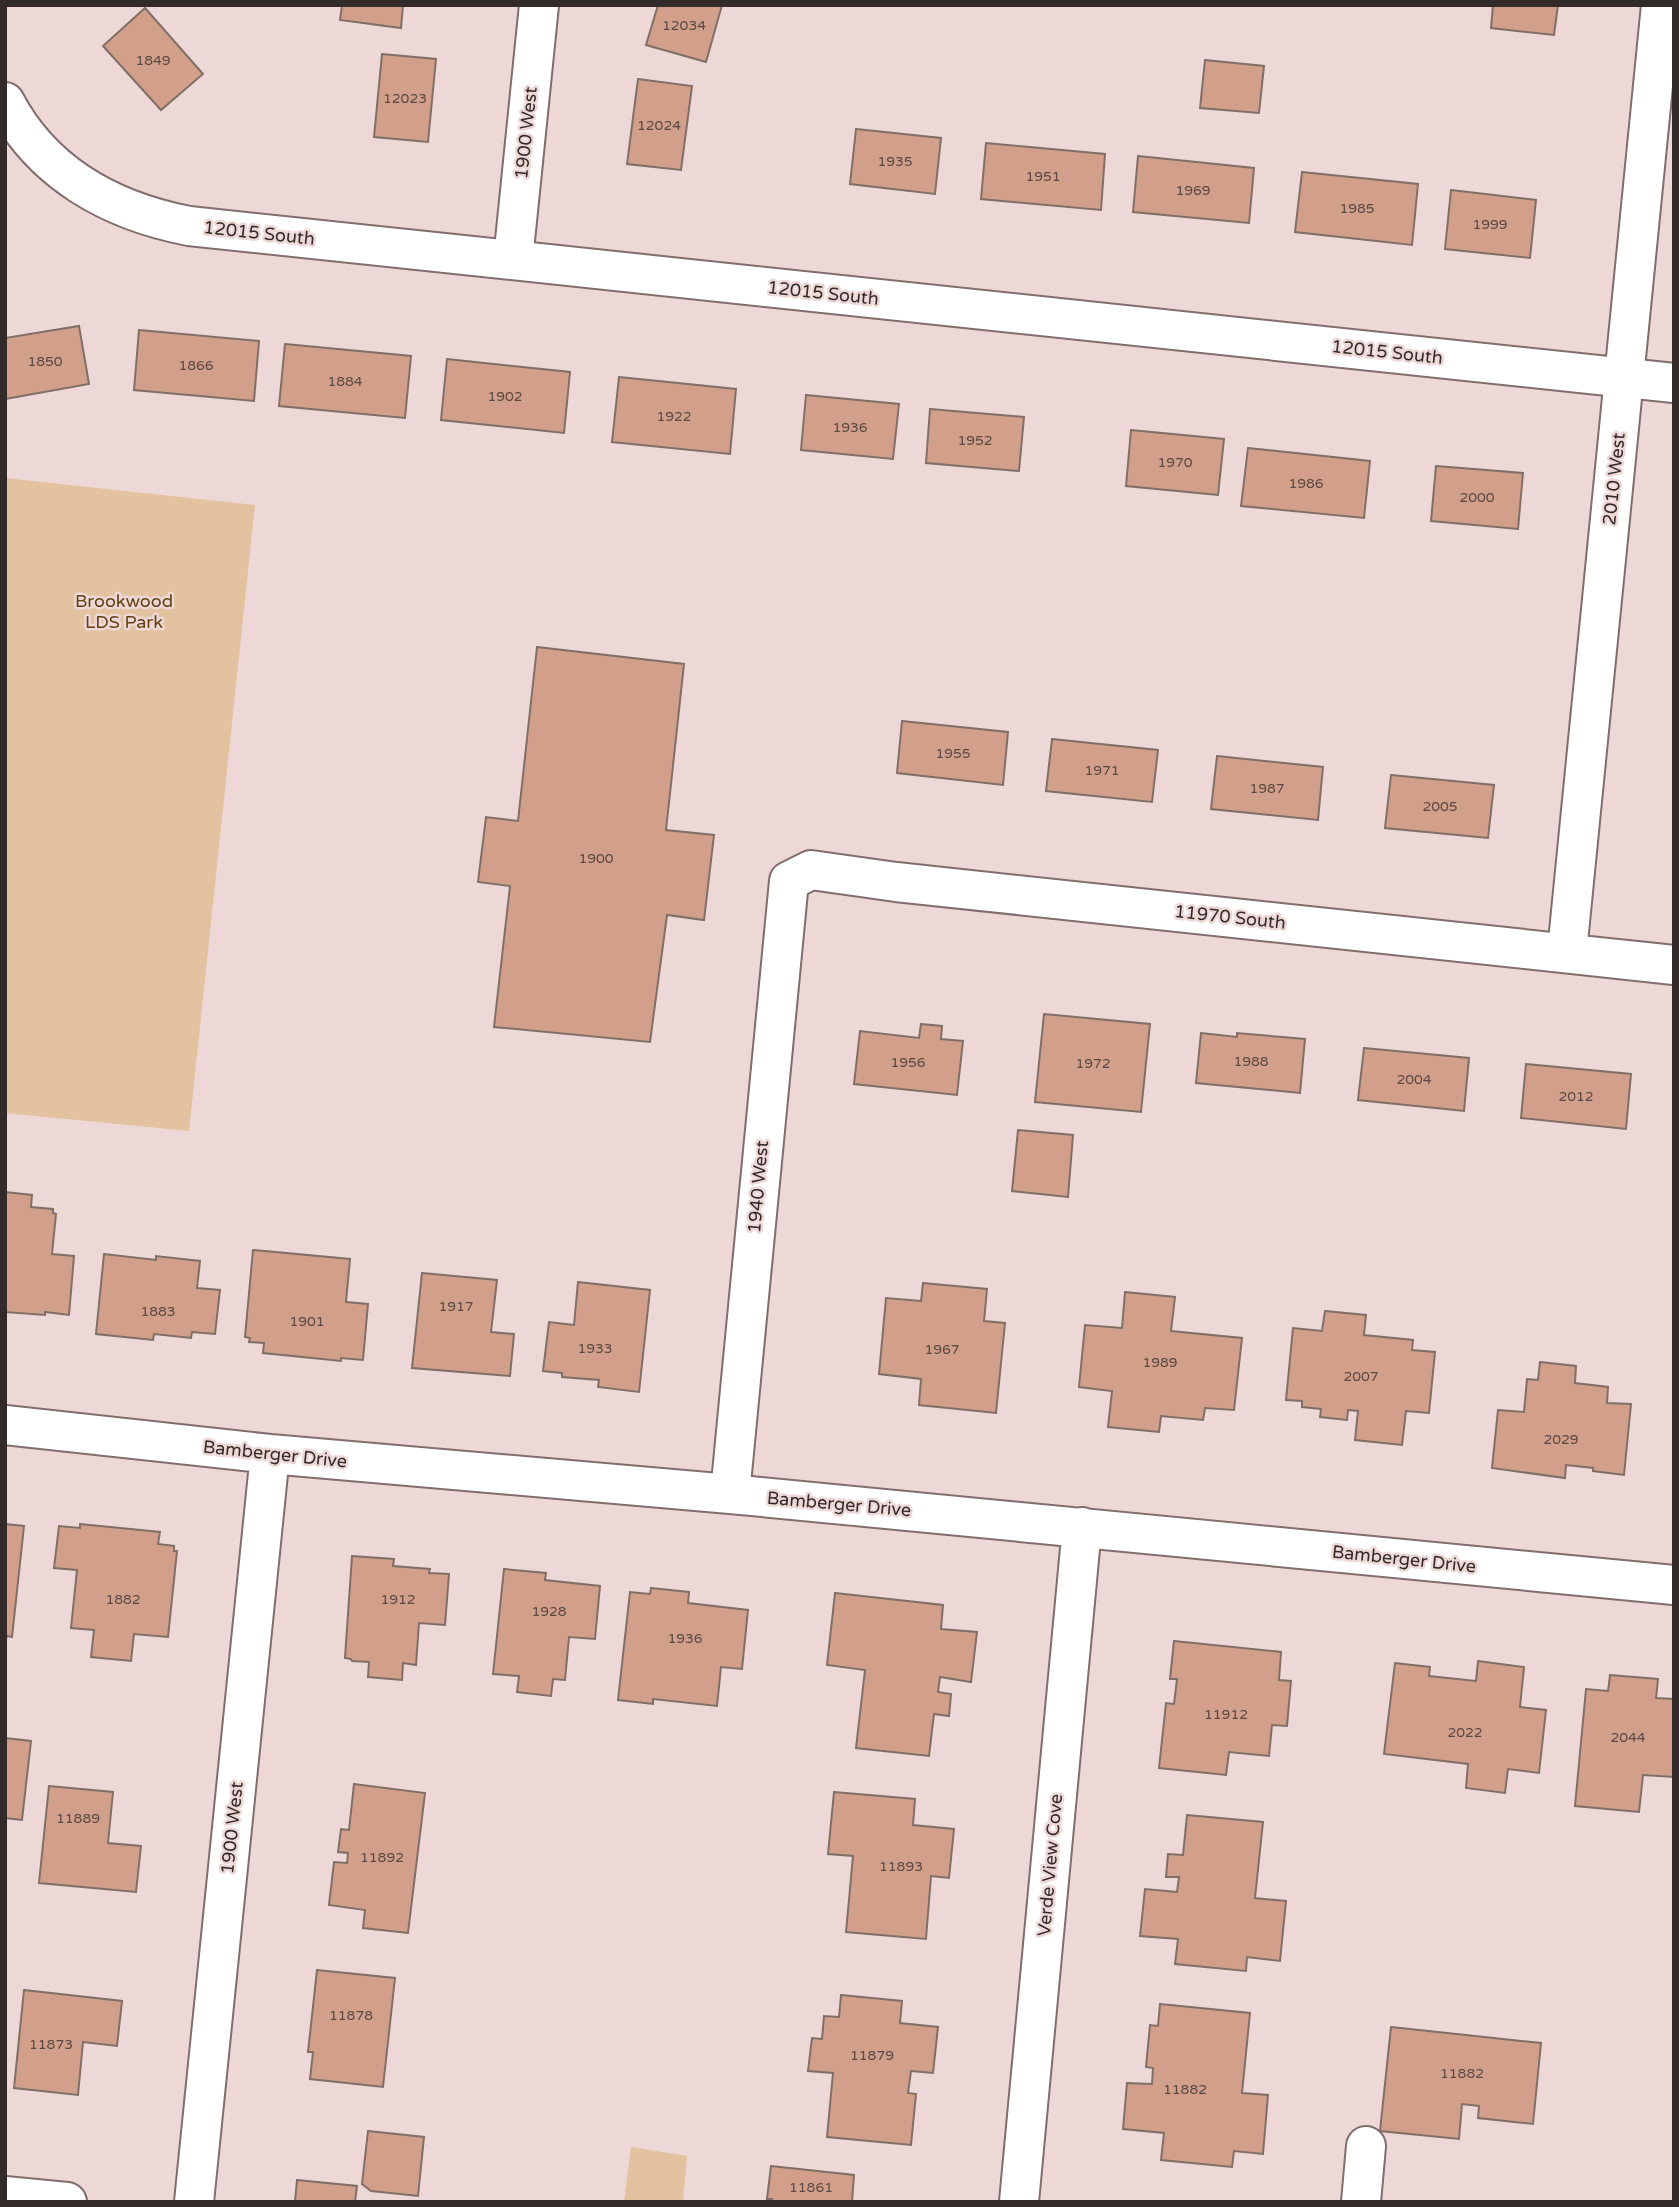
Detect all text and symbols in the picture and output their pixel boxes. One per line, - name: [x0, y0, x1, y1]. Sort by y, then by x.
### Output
- house number: 12034: [662, 17, 706, 34]
- house number: 1849: [135, 52, 171, 69]
- street label: 1900 West: [510, 86, 542, 180]
- house number: 12023: [383, 90, 427, 107]
- house number: 12024: [637, 117, 681, 134]
- house number: 1935: [877, 153, 913, 170]
- house number: 1951: [1025, 168, 1061, 185]
- house number: 1969: [1175, 182, 1211, 199]
- house number: 1985: [1339, 200, 1375, 217]
- street label: 12015 South: [202, 216, 316, 250]
- house number: 1999: [1472, 216, 1508, 233]
- street label: 12015 South: [766, 276, 880, 310]
- street label: 12015 South: [1330, 335, 1444, 369]
- house number: 1850: [27, 353, 63, 370]
- house number: 1866: [178, 357, 214, 374]
- house number: 1884: [327, 373, 363, 390]
- house number: 1902: [487, 388, 523, 405]
- house number: 1922: [656, 408, 692, 425]
- house number: 1936: [832, 419, 868, 436]
- house number: 1952: [957, 432, 993, 449]
- street label: 2010 West: [1598, 432, 1630, 526]
- house number: 1970: [1157, 454, 1193, 471]
- house number: 1986: [1288, 475, 1324, 492]
- house number: 2000: [1459, 489, 1495, 506]
- park label: Brookwood LDS Park: [75, 590, 173, 633]
- house number: 1955: [935, 745, 971, 762]
- house number: 1971: [1084, 762, 1120, 779]
- house number: 1987: [1249, 780, 1285, 797]
- house number: 2005: [1422, 798, 1458, 815]
- house number: 1900: [578, 850, 614, 867]
- street label: 11970 South: [1173, 900, 1287, 934]
- house number: 1988: [1233, 1053, 1269, 1070]
- house number: 1956: [890, 1054, 926, 1071]
- house number: 1972: [1075, 1055, 1111, 1072]
- house number: 2004: [1396, 1071, 1432, 1088]
- house number: 2012: [1558, 1088, 1594, 1105]
- street label: 1940 West: [743, 1140, 773, 1234]
- house number: 1917: [438, 1298, 474, 1315]
- house number: 1883: [140, 1303, 176, 1320]
- house number: 1901: [289, 1313, 325, 1330]
- house number: 1933: [577, 1340, 613, 1357]
- house number: 1967: [924, 1341, 960, 1358]
- house number: 1989: [1142, 1354, 1178, 1371]
- house number: 2007: [1343, 1368, 1379, 1385]
- house number: 2029: [1543, 1431, 1579, 1448]
- street label: Bamberger Drive: [202, 1435, 348, 1473]
- street label: Bamberger Drive: [766, 1487, 912, 1521]
- street label: Bamberger Drive: [1331, 1540, 1477, 1578]
- house number: 1882: [105, 1591, 141, 1608]
- house number: 1912: [380, 1591, 416, 1608]
- house number: 1928: [531, 1603, 567, 1620]
- house number: 1936: [667, 1630, 703, 1647]
- house number: 11912: [1204, 1706, 1248, 1723]
- house number: 2022: [1447, 1724, 1483, 1741]
- house number: 2044: [1610, 1729, 1646, 1746]
- street label: 1900 West: [216, 1781, 248, 1875]
- street label: Verde View Cove: [1033, 1793, 1067, 1937]
- house number: 11889: [56, 1810, 100, 1827]
- house number: 11892: [360, 1849, 404, 1866]
- house number: 11893: [879, 1858, 923, 1875]
- house number: 11878: [329, 2007, 373, 2024]
- house number: 11873: [29, 2036, 73, 2053]
- house number: 11879: [850, 2047, 894, 2064]
- house number: 11882: [1440, 2065, 1484, 2082]
- house number: 11882: [1163, 2081, 1207, 2098]
- house number: 11861: [789, 2179, 833, 2196]

